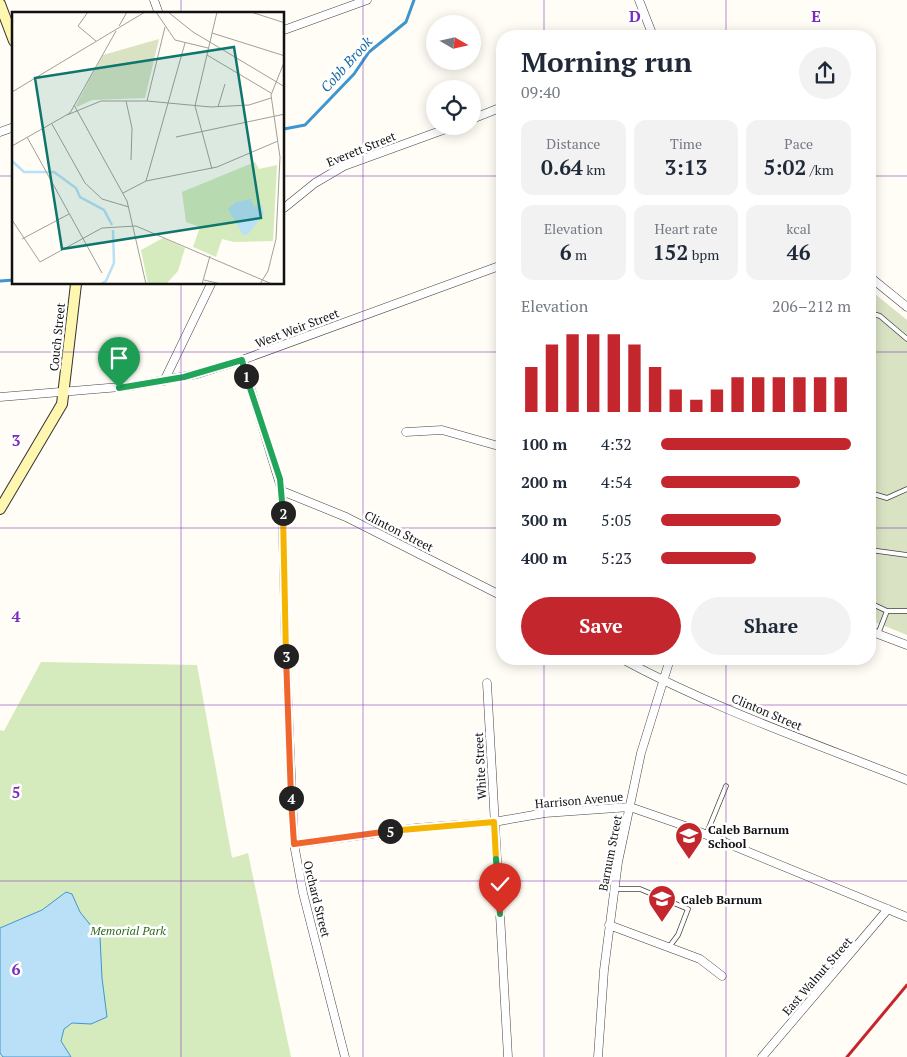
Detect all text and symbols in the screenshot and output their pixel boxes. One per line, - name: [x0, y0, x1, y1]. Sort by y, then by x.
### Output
- text: D: [629, 5, 641, 27]
- text: E: [811, 5, 821, 27]
- inset map: [12, 12, 285, 285]
- north arrow: [426, 15, 481, 70]
- map controls: [426, 15, 481, 135]
- water label: Cobb Brook: [316, 32, 376, 96]
- text: Morning run: [521, 43, 692, 80]
- button: share: [799, 47, 851, 99]
- button: locate: [426, 80, 481, 135]
- text: 09:40: [521, 81, 560, 103]
- street label: Everett Street: [324, 128, 398, 170]
- text: Distance: [546, 134, 600, 153]
- text: Time: [670, 134, 702, 153]
- text: Pace: [784, 134, 813, 153]
- text: 0.64: [541, 153, 583, 181]
- text: 3:13: [665, 153, 707, 181]
- text: 5:02: [763, 153, 806, 181]
- text: km: [583, 160, 606, 179]
- text: /km: [806, 160, 834, 179]
- text: Elevation: [544, 219, 603, 238]
- text: Heart rate: [655, 219, 717, 238]
- text: kcal: [786, 219, 811, 238]
- text: 6: [560, 238, 572, 266]
- text: 152: [653, 238, 688, 266]
- text: 46: [787, 238, 811, 266]
- text: m: [572, 245, 587, 264]
- text: bpm: [688, 245, 719, 264]
- text: Elevation: [521, 295, 588, 317]
- text: 206–212 m: [772, 295, 851, 317]
- street label: Couch Street: [46, 302, 68, 372]
- street label: West Weir Street: [253, 305, 342, 351]
- pin: [98, 337, 140, 388]
- icon: arrive: [105, 344, 133, 372]
- pin: 1: [234, 364, 258, 388]
- text: 1: [243, 367, 250, 386]
- text: 3: [11, 429, 21, 451]
- text: 100 m: [521, 433, 567, 455]
- text: 4:32: [601, 433, 632, 455]
- text: 200 m: [521, 471, 567, 493]
- text: 4:54: [601, 471, 632, 493]
- pin: 2: [270, 500, 296, 526]
- text: 2: [280, 504, 287, 523]
- street label: Clinton Street: [362, 507, 436, 555]
- text: 300 m: [521, 509, 567, 531]
- text: 5:05: [601, 509, 632, 531]
- text: 400 m: [521, 547, 567, 569]
- text: 5:23: [601, 547, 632, 569]
- button: Save: [521, 597, 681, 655]
- button: Share: [691, 597, 851, 655]
- text: 4: [11, 605, 21, 627]
- pin: 3: [274, 644, 298, 668]
- text: 3: [283, 647, 290, 666]
- street label: Clinton Street: [729, 690, 805, 734]
- street label: White Street: [471, 731, 489, 800]
- text: 5: [11, 781, 21, 803]
- pin: 4: [278, 786, 304, 810]
- text: 4: [288, 789, 295, 808]
- street label: Harrison Avenue: [534, 789, 624, 811]
- street label: Barnum Street: [595, 813, 625, 892]
- pin: 5: [378, 818, 402, 844]
- school or university icon: Caleb Barnum School: [674, 821, 704, 860]
- text: 5: [387, 822, 394, 841]
- place label: Caleb Barnum School: [708, 822, 789, 851]
- street label: Orchard Street: [300, 859, 334, 939]
- pin: [479, 863, 521, 914]
- icon: check: [486, 870, 514, 898]
- school or university icon: Caleb Barnum: [647, 884, 677, 923]
- place label: Caleb Barnum: [681, 892, 762, 907]
- park label: Memorial Park: [89, 923, 166, 938]
- street label: East Walnut Street: [779, 933, 856, 1018]
- text: 6: [11, 958, 21, 980]

